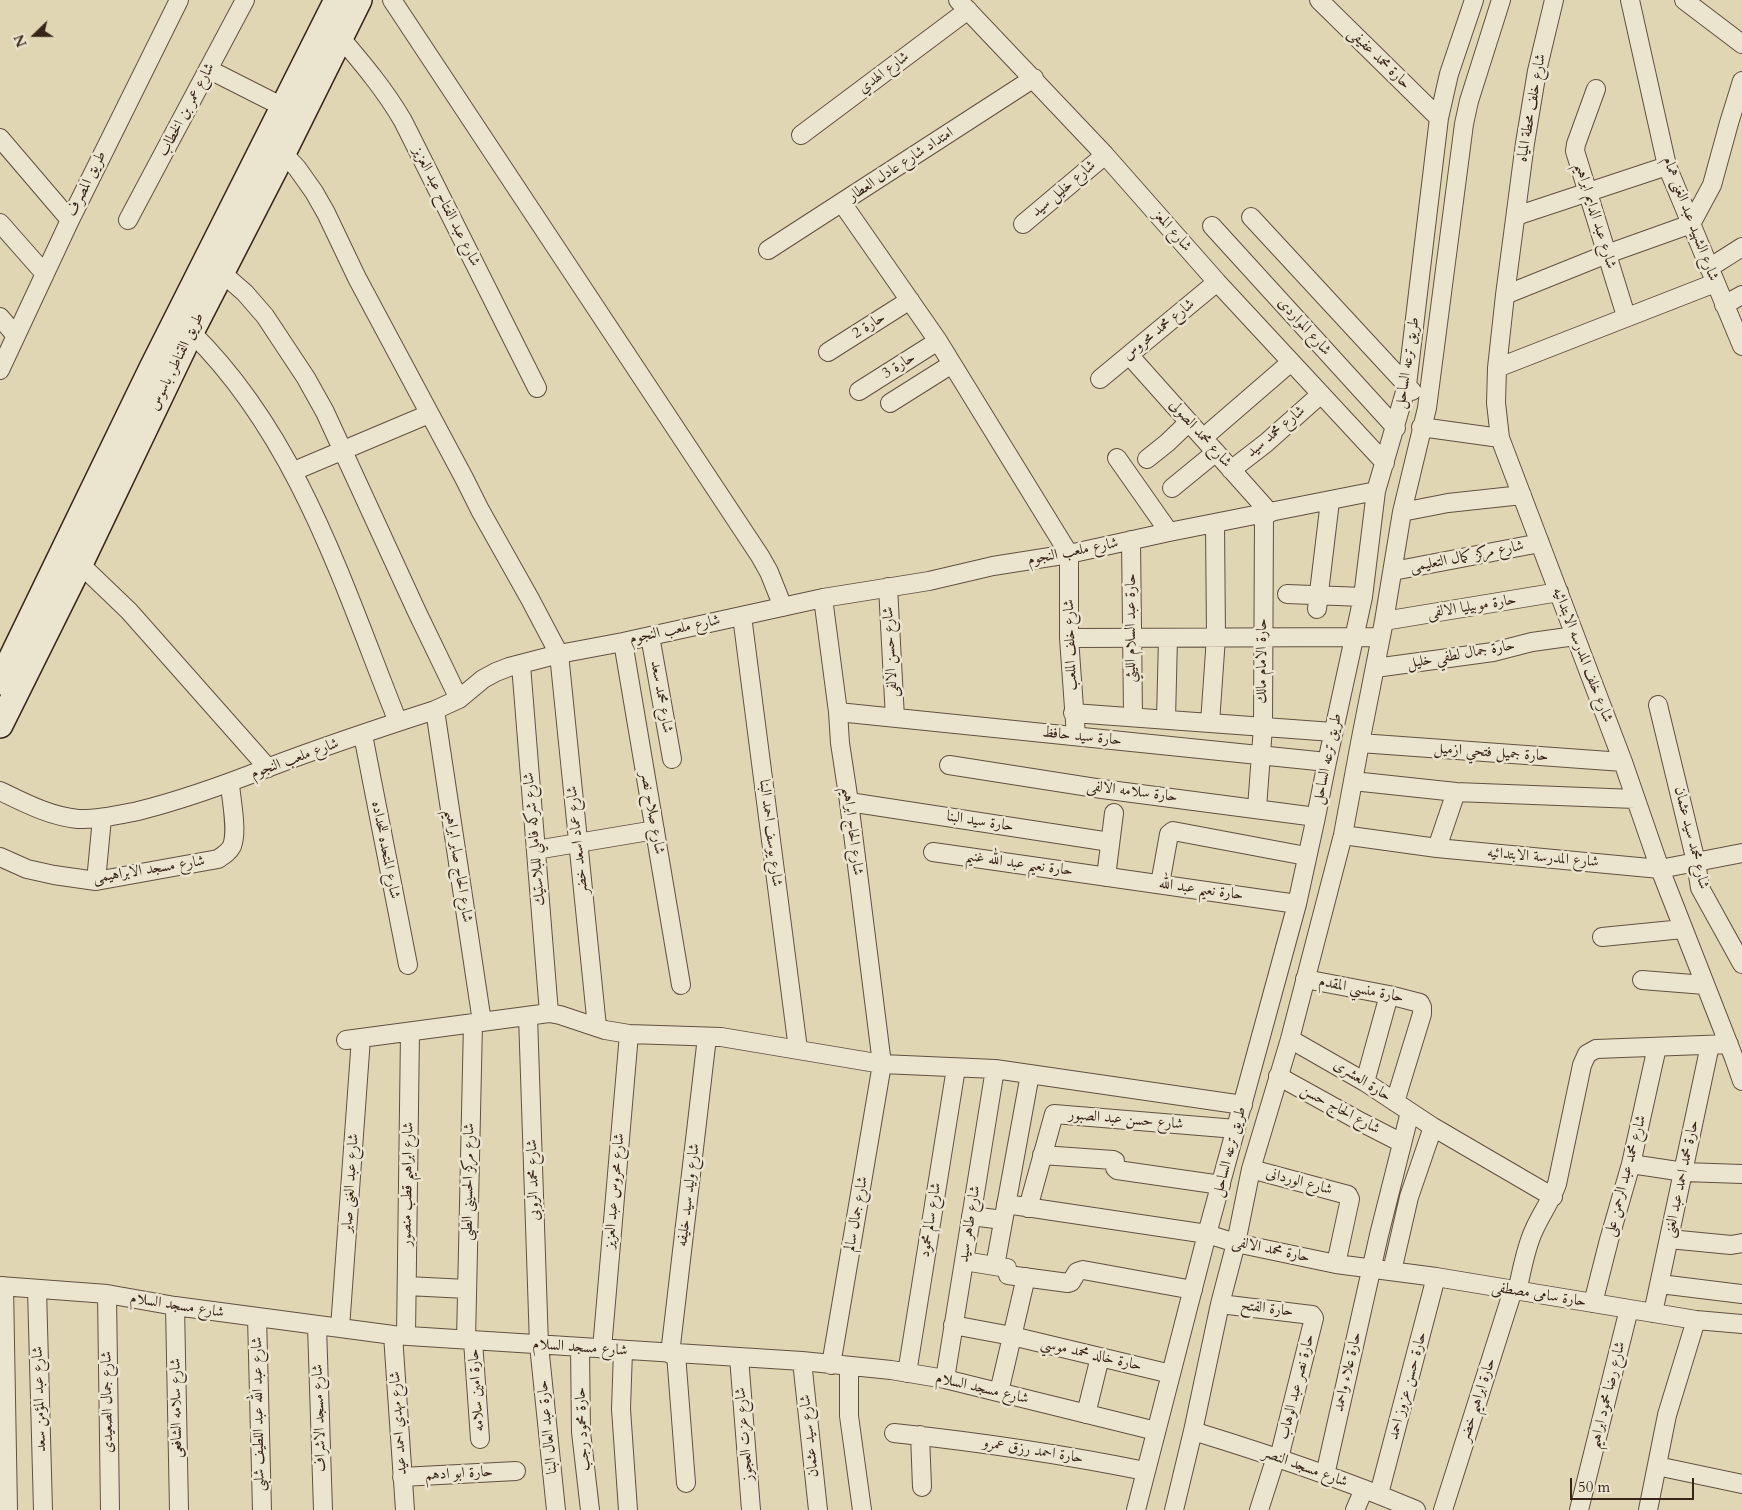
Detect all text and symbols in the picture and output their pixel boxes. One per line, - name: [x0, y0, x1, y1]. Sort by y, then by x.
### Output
- north arrow: [10, 10, 60, 60]
- street label: حارة محمد عفيفى: [1344, 25, 1414, 93]
- text: N: [10, 32, 32, 50]
- street label: شارع الهدي: [855, 48, 913, 98]
- street label: شارع خلف محطة المياه: [1514, 53, 1550, 163]
- street label: شارع عمر بن الخطاب: [155, 60, 219, 160]
- street label: امتداد شارع عادل العطار: [845, 124, 957, 206]
- street label: شارع عبد الفتاح عبد العزيز: [408, 144, 484, 270]
- street label: طريق المصرف: [63, 148, 111, 220]
- street label: شارع الشهيد عبد الغنى همام: [1658, 154, 1722, 284]
- street label: شارع خليل سيد: [1028, 157, 1100, 221]
- street label: شارع عبد الدايم ابراهيم: [1570, 161, 1620, 271]
- street label: شارع المعز: [1149, 206, 1195, 256]
- street label: شارع المواردى: [1273, 294, 1335, 360]
- street label: شارع محمد محروس: [1119, 296, 1199, 364]
- street label: حارة 2: [849, 309, 889, 343]
- street label: طريق القناطر, باسوس: [146, 310, 208, 414]
- street label: طريق ترعه الساحل: [1392, 316, 1424, 410]
- street label: حارة 3: [879, 349, 919, 383]
- street label: شارع محمد الصولى: [1165, 396, 1235, 472]
- street label: شارع محمد سيد: [1243, 402, 1309, 462]
- street label: شارع ملعب النجوم: [1026, 534, 1120, 570]
- street label: شارع مركز كمال التعليمى: [1409, 537, 1525, 577]
- street label: حارة عبد السلام الليثي: [1123, 573, 1141, 683]
- street label: شارع خلف المدرسه الابتدائيه: [1548, 585, 1616, 725]
- street label: حارة موبيليا الالفى: [1426, 591, 1518, 623]
- street label: شارع خلف الملعب: [1060, 599, 1082, 691]
- street label: شارع حسن الالفى: [880, 606, 902, 698]
- street label: شارع ملعب النجوم: [628, 612, 722, 648]
- street label: حارة الامام مالك: [1254, 618, 1272, 704]
- street label: حارة جمال لطفي خليل: [1406, 637, 1516, 673]
- street label: شارع محمد سعد: [646, 659, 676, 735]
- street label: طريق ترعه الساحل: [1310, 712, 1346, 806]
- street label: حارة سيد حافظ: [1041, 724, 1123, 750]
- street label: شارع ملعب النجوم: [249, 735, 341, 783]
- street label: حارة جميل فتحي ازميل: [1433, 740, 1549, 766]
- street label: شارع صلاح نصر: [636, 770, 668, 856]
- street label: شارع شركه فاملي للبلاستيك: [520, 772, 550, 906]
- street label: حارة سلامه الالفى: [1085, 777, 1179, 807]
- street label: شارع يوسف احمد البنا: [755, 778, 785, 888]
- street label: شارع عماد اسعد خضر: [563, 785, 593, 895]
- street label: شارع محمد سيد عثمان: [1670, 785, 1712, 891]
- street label: شارع الحاج ابراهيم: [838, 786, 866, 876]
- street label: شارع المتحده للحداده: [367, 800, 403, 900]
- street label: شارع الحاج صابر ابراهيم: [440, 808, 476, 924]
- street label: حارة سيد البنا: [945, 808, 1015, 836]
- street label: شارع المدرسة الابتدائيه: [1486, 844, 1600, 872]
- street label: حارة نعيم عبد الله غنيم: [964, 848, 1074, 880]
- street label: شارع مسجد الابراهيمى: [92, 852, 206, 888]
- street label: حارة نعيم عبد الله: [1158, 875, 1244, 905]
- street label: حارة منسي المقدم: [1317, 973, 1405, 1007]
- street label: حارة العشرى: [1330, 1056, 1394, 1106]
- street label: شارع الحاج حسن: [1297, 1081, 1383, 1139]
- street label: طريق ترعه الساحل: [1209, 1105, 1251, 1199]
- street label: شارع حسن عبد الصبور: [1068, 1106, 1184, 1134]
- street label: شارع محمد عبد الرحمن على: [1601, 1113, 1651, 1239]
- street label: حارة محمد احمد عبد الغنى: [1661, 1119, 1703, 1239]
- street label: شارع ابراهيم قطب منصور: [398, 1122, 418, 1246]
- street label: شارع مركز الحسينى الطبى: [459, 1123, 479, 1241]
- street label: شارع محروس عبد العزيز: [601, 1132, 629, 1250]
- street label: شارع عبد الغنى صابر: [339, 1133, 363, 1233]
- street label: شارع محمد الروبى: [524, 1139, 544, 1221]
- street label: شارع وليد سيد خليفه: [674, 1142, 704, 1248]
- street label: شارع الوردانى: [1264, 1164, 1334, 1200]
- street label: شارع جمال سالم: [842, 1175, 872, 1253]
- street label: شارع سالم محمود: [916, 1181, 946, 1259]
- street label: شارع طاهر سيد: [955, 1184, 985, 1264]
- street label: حارة محمد الالفى: [1230, 1233, 1312, 1267]
- street label: حارة سامى مصطفى: [1490, 1279, 1588, 1311]
- street label: شارع مسجد السلام: [129, 1290, 225, 1322]
- street label: حارة الفتح: [1240, 1297, 1294, 1321]
- street label: حارة علاء واحمد: [1330, 1330, 1366, 1414]
- street label: حارة حسن عزوز احمد: [1385, 1330, 1431, 1442]
- street label: حارة نصر عبد الوهاب: [1275, 1332, 1319, 1442]
- street label: حارة خالد محمد موسي: [1039, 1335, 1143, 1375]
- street label: شارع مسجد السلام: [532, 1336, 628, 1360]
- street label: شارع عبد الله عبد اللطيف شلبى: [249, 1337, 269, 1491]
- street label: شارع رضا محمود ابراهيم: [1586, 1340, 1630, 1450]
- street label: شارع عبد المؤمن سعد: [29, 1346, 51, 1452]
- street label: حارة امين سلامه: [465, 1348, 489, 1432]
- street label: شارع جمال الصعيدى: [98, 1351, 118, 1453]
- street label: حارة ابراهيم خضر: [1456, 1356, 1500, 1444]
- street label: شارع سلامه الشافعى: [167, 1358, 187, 1458]
- street label: شارع مسجد الاشراف: [309, 1364, 331, 1472]
- street label: شارع مسجد السلام: [934, 1370, 1030, 1408]
- street label: شارع مهدي احمد عيد: [386, 1371, 412, 1475]
- street label: حارة عبد العال البنا: [534, 1379, 562, 1475]
- street label: شارع عزت العجوز: [732, 1386, 758, 1482]
- street label: حارة محمود رجب: [572, 1387, 594, 1471]
- street label: شارع سيد عثمان: [797, 1394, 823, 1478]
- street label: حارة احمد رزق عمرو: [982, 1434, 1084, 1468]
- street label: شارع مسجد النصر: [1260, 1444, 1350, 1492]
- street label: حارة ابو ادهم: [425, 1463, 493, 1485]
- scale bar: [1572, 1468, 1696, 1500]
- text: 50 m: [1578, 1477, 1610, 1497]

